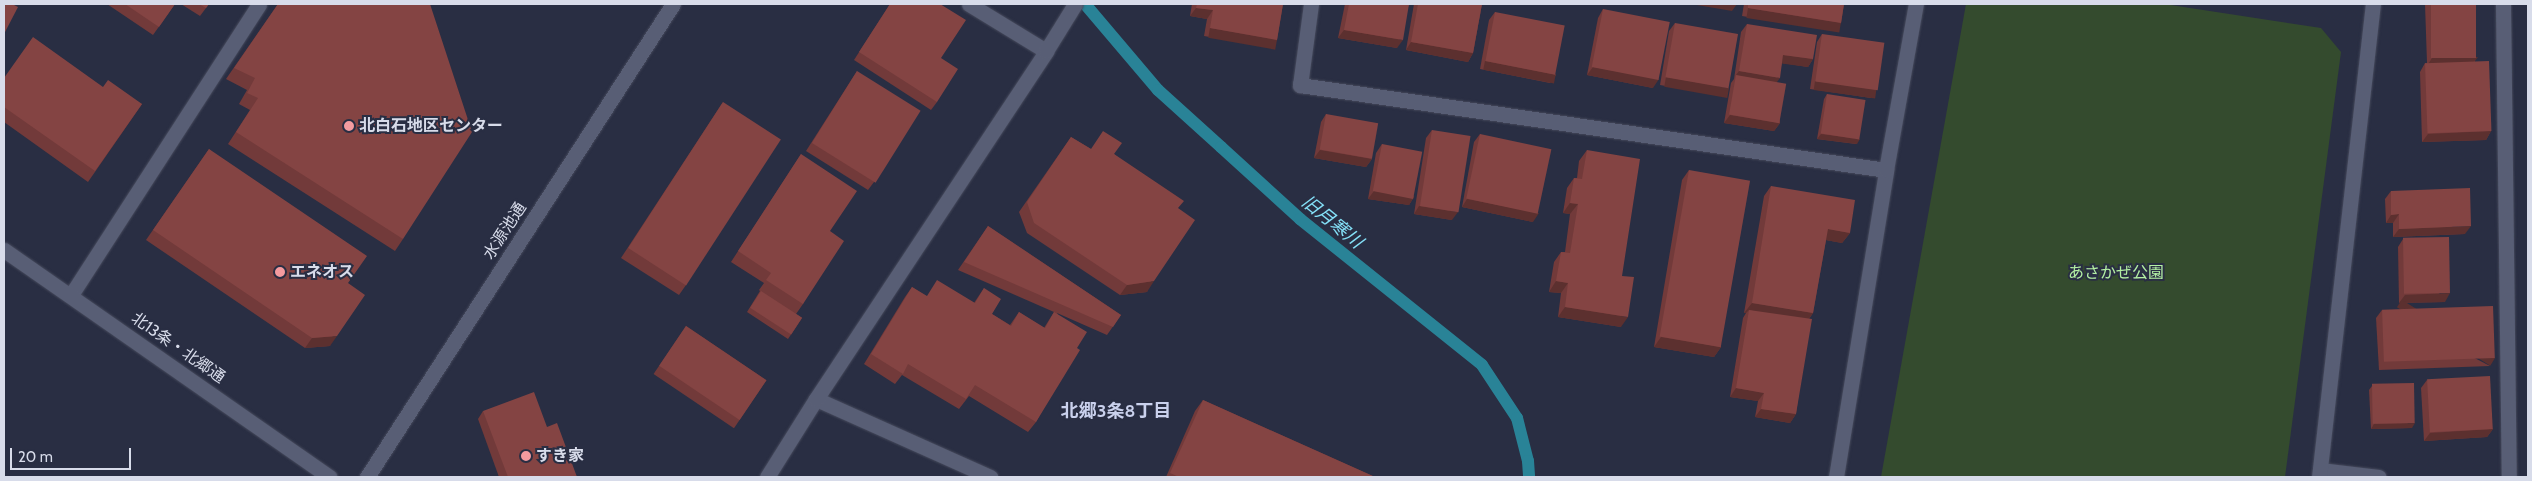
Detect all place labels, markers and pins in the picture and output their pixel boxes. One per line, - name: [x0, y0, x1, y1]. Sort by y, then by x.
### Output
- place label: 北白石地区センター: [359, 116, 503, 136]
- marker: 北白石地区センター: [343, 120, 355, 132]
- place label: エネオス: [290, 262, 354, 282]
- marker: エネオス: [274, 266, 286, 278]
- place label: すき家: [536, 446, 584, 466]
- marker: すき家: [520, 450, 532, 462]

